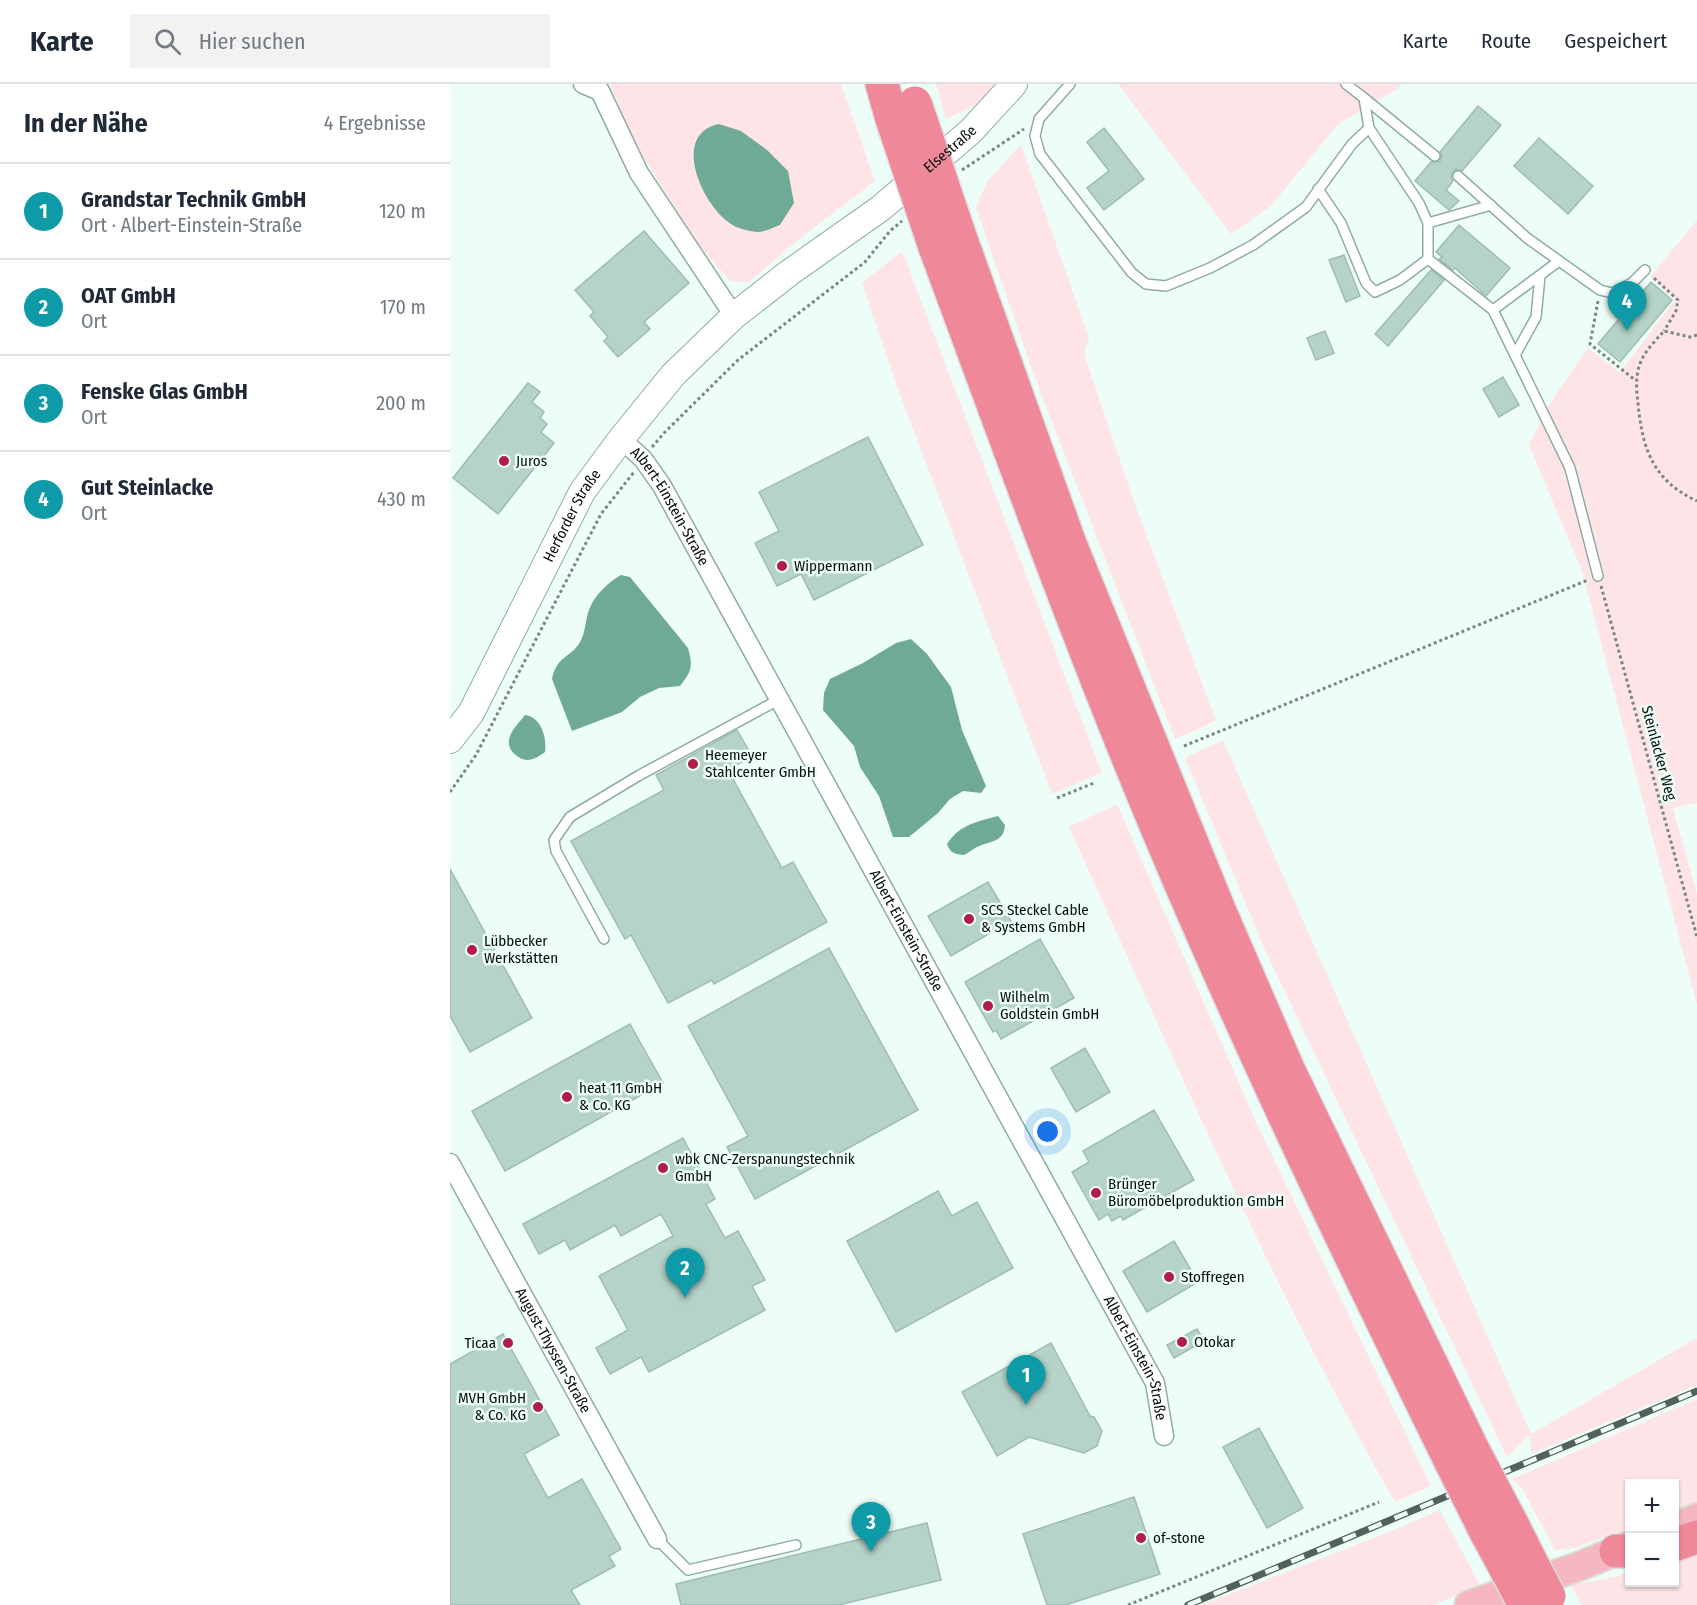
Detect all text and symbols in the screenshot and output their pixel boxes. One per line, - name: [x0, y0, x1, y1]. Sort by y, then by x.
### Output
- search box: [130, 14, 550, 68]
- text: Karte: [30, 25, 94, 58]
- icon: search: [151, 25, 184, 58]
- text: Hier suchen: [199, 28, 306, 55]
- text: Karte: [1403, 28, 1448, 54]
- text: Route: [1481, 28, 1531, 54]
- text: Gespeichert: [1564, 28, 1667, 54]
- text: In der Nähe: [24, 108, 148, 139]
- text: 4 Ergebnisse: [324, 111, 426, 135]
- street label: Elsestraße: [920, 122, 981, 176]
- text: Grandstar Technik GmbH: [81, 186, 306, 213]
- text: 1: [39, 199, 48, 223]
- text: 120 m: [379, 199, 426, 223]
- text: Ort · Albert-Einstein-Straße: [81, 213, 302, 237]
- text: OAT GmbH: [81, 282, 176, 309]
- pin: 4: [1608, 282, 1646, 331]
- text: 2: [39, 295, 48, 319]
- text: 170 m: [380, 295, 426, 319]
- text: Ort: [81, 309, 107, 333]
- text: Fenske Glas GmbH: [81, 378, 248, 405]
- text: 3: [39, 391, 48, 415]
- text: 200 m: [376, 391, 426, 415]
- text: Ort: [81, 405, 107, 429]
- street label: Albert-Einstein-Straße: [627, 443, 713, 569]
- place label: Juros: [516, 452, 547, 470]
- marker: Juros: [497, 454, 511, 468]
- street label: Herforder Straße: [539, 466, 605, 565]
- text: Gut Steinlacke: [81, 474, 213, 501]
- text: 4: [38, 487, 49, 511]
- text: 430 m: [377, 487, 426, 511]
- text: Ort: [81, 501, 107, 525]
- place label: Wippermann: [794, 557, 872, 575]
- marker: Wippermann: [775, 559, 789, 573]
- street label: Steinlacker Weg: [1638, 704, 1680, 802]
- place label: Heemeyer Stahlcenter GmbH: [705, 746, 816, 781]
- marker: Heemeyer Stahlcenter GmbH: [686, 757, 700, 771]
- street label: Albert-Einstein-Straße: [866, 867, 947, 995]
- place label: SCS Steckel Cable & Systems GmbH: [981, 901, 1089, 936]
- marker: SCS Steckel Cable & Systems GmbH: [962, 912, 976, 926]
- place label: Lübbecker Werkstätten: [484, 932, 558, 967]
- marker: Lübbecker Werkstätten: [465, 943, 479, 957]
- place label: Wilhelm Goldstein GmbH: [1000, 988, 1099, 1023]
- marker: Wilhelm Goldstein GmbH: [981, 999, 995, 1013]
- place label: heat 11 GmbH & Co. KG: [579, 1079, 662, 1114]
- marker: heat 11 GmbH & Co. KG: [560, 1090, 574, 1104]
- your location: [1033, 1117, 1062, 1146]
- place label: wbk CNC-Zerspanungstechnik GmbH: [675, 1150, 855, 1185]
- marker: wbk CNC-Zerspanungstechnik GmbH: [656, 1161, 670, 1175]
- place label: Brünger Büromöbelproduktion GmbH: [1108, 1175, 1284, 1210]
- marker: Brünger Büromöbelproduktion GmbH: [1089, 1186, 1103, 1200]
- pin: 2: [666, 1248, 704, 1298]
- place label: Stoffregen: [1181, 1268, 1245, 1286]
- marker: Stoffregen: [1162, 1270, 1176, 1284]
- street label: August-Thyssen-Straße: [511, 1285, 595, 1416]
- street label: Albert-Einstein-Straße: [1100, 1292, 1170, 1422]
- place label: Otokar: [1194, 1333, 1236, 1351]
- place label: Ticaa: [464, 1334, 496, 1352]
- marker: Otokar: [1175, 1335, 1189, 1349]
- marker: Ticaa: [501, 1336, 515, 1350]
- pin: 1: [1006, 1356, 1046, 1405]
- place label: MVH GmbH & Co. KG: [458, 1389, 526, 1424]
- marker: MVH GmbH & Co. KG: [531, 1400, 545, 1414]
- map controls: [1625, 1479, 1679, 1587]
- button: +: [1625, 1479, 1679, 1533]
- pin: 3: [852, 1502, 890, 1552]
- place label: of-stone: [1153, 1529, 1205, 1547]
- marker: of-stone: [1134, 1531, 1148, 1545]
- button: −: [1625, 1533, 1679, 1587]

